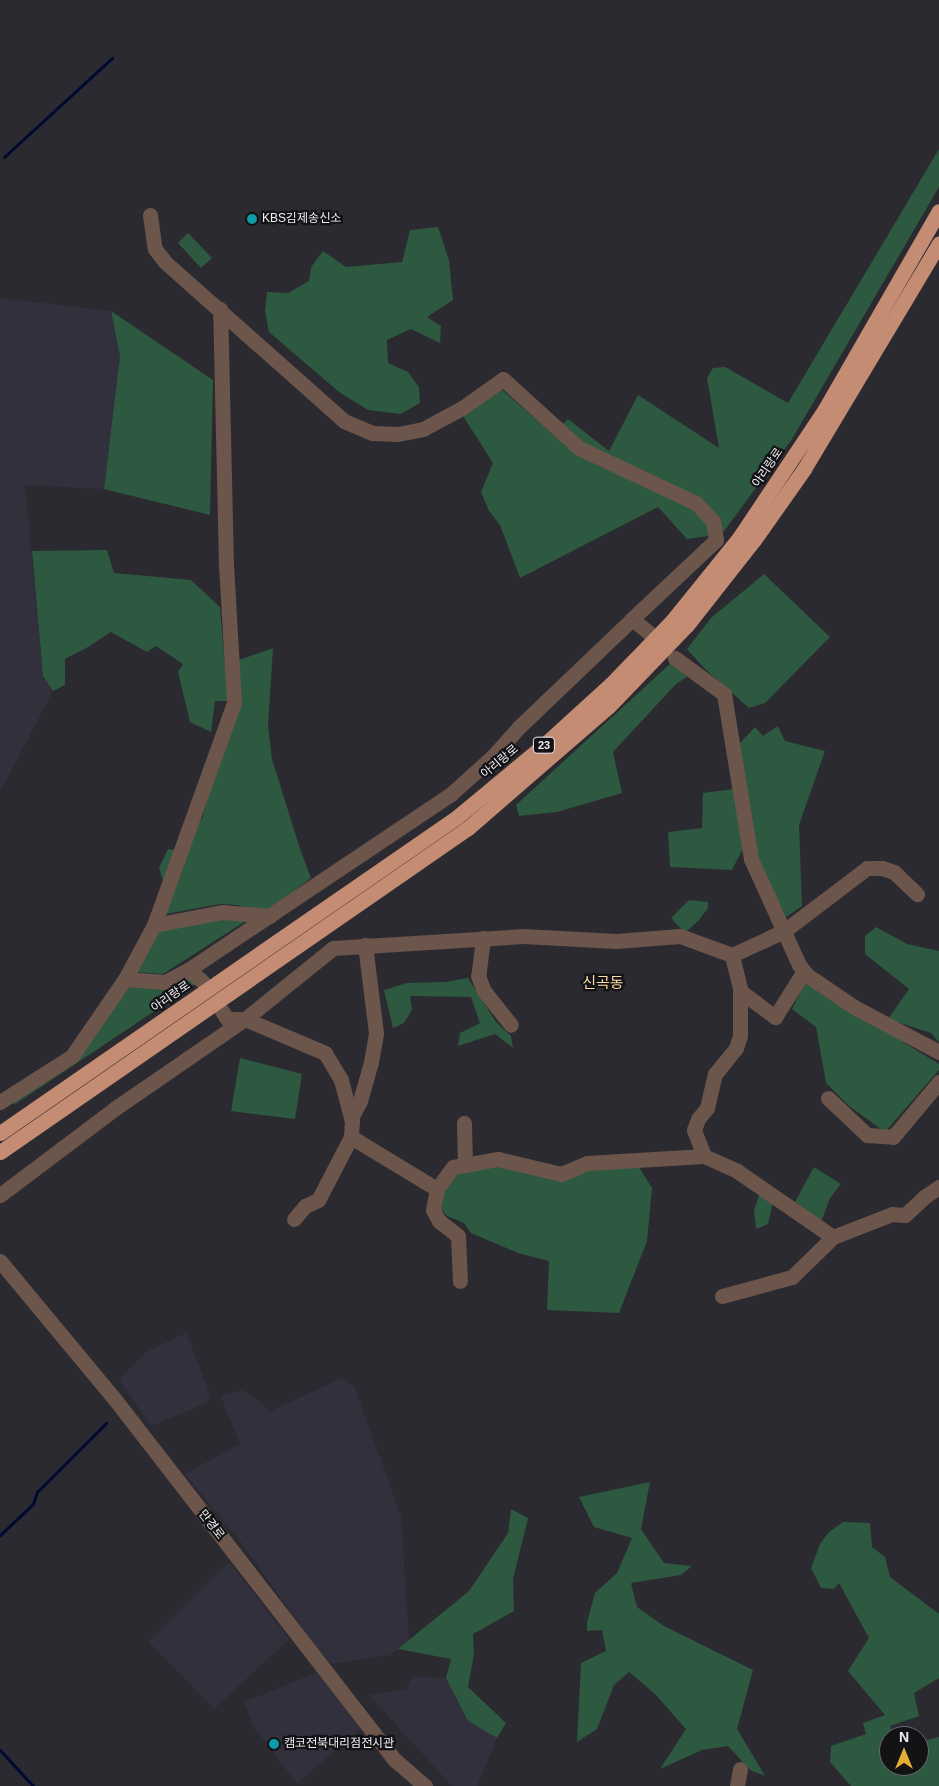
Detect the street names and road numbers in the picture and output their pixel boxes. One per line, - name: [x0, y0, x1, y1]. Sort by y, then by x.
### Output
- street label: 아리랑로: [750, 446, 786, 490]
- road number: 23: [533, 736, 555, 754]
- street label: 아리랑로: [478, 742, 522, 782]
- street label: 아리랑로: [149, 978, 193, 1016]
- street label: 만경로: [195, 1508, 227, 1542]

